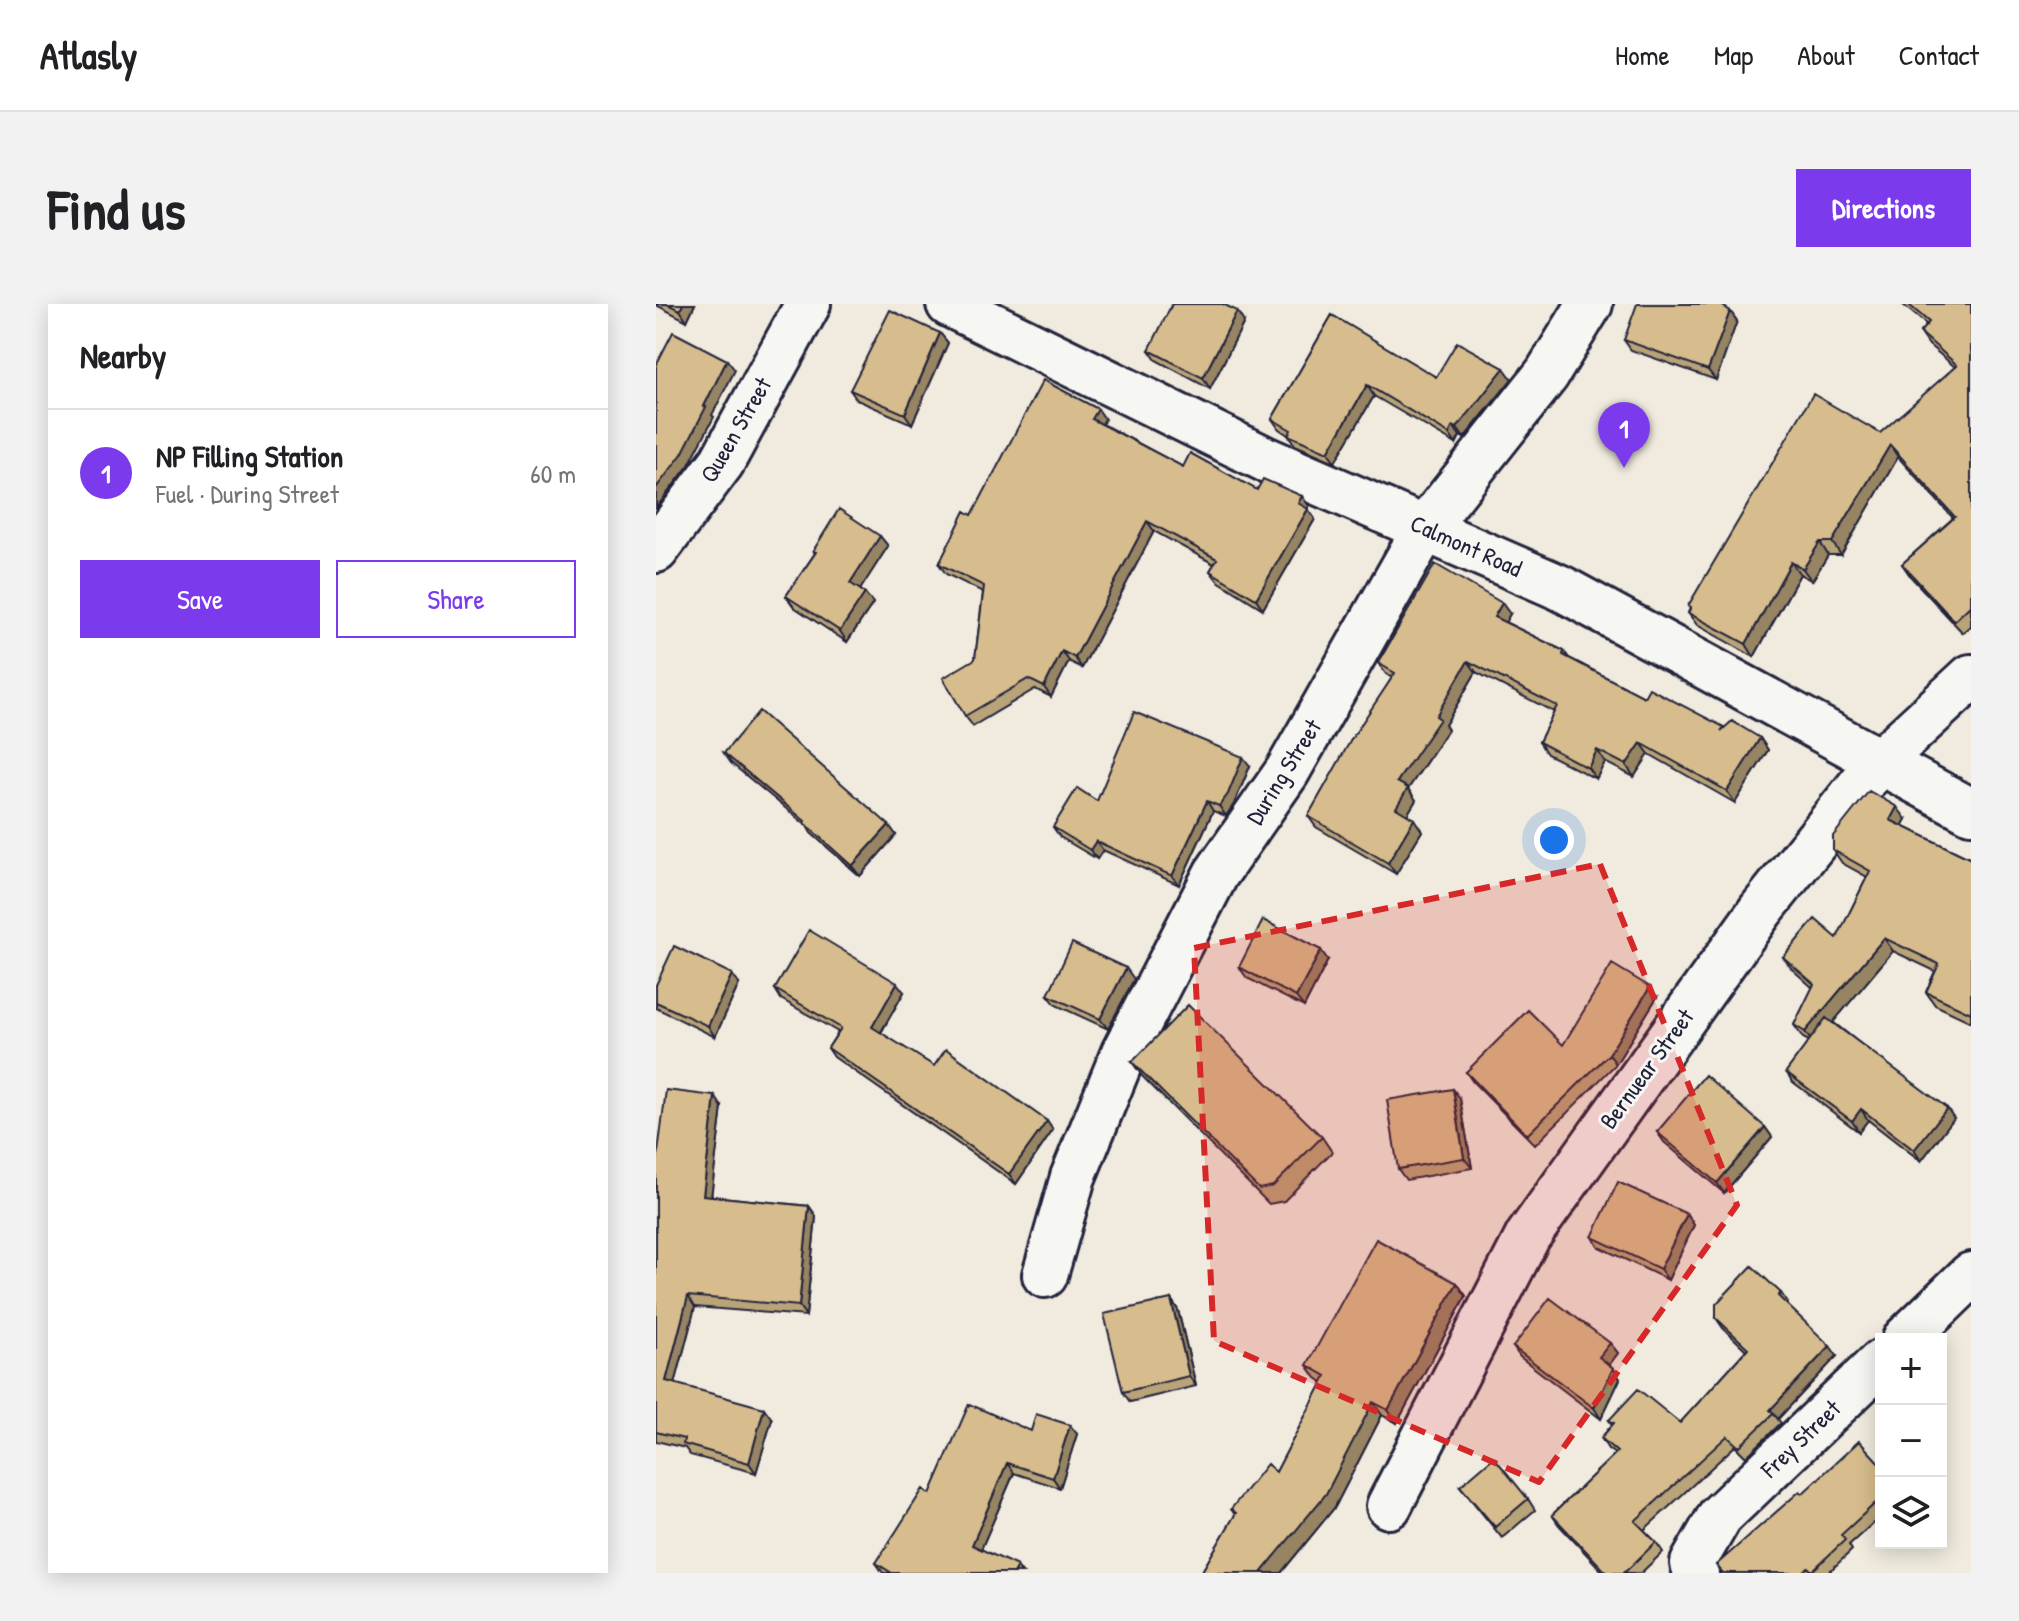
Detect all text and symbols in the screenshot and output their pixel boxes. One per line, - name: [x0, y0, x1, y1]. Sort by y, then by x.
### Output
- text: Atlasly: [40, 29, 137, 81]
- text: Home: [1615, 36, 1670, 74]
- text: Map: [1714, 36, 1753, 74]
- text: About: [1797, 36, 1855, 74]
- text: Contact: [1899, 36, 1979, 74]
- button: Directions: [1796, 169, 1971, 247]
- text: Find us: [48, 171, 186, 246]
- text: Nearby: [80, 333, 166, 379]
- street label: Queen Street: [692, 370, 779, 488]
- pin: 1: [1598, 402, 1650, 468]
- text: NP Filling Station: [156, 436, 343, 476]
- text: 1: [101, 456, 111, 491]
- text: 60 m: [530, 456, 576, 491]
- text: Fuel · During Street: [156, 476, 339, 511]
- street label: Calmont Road: [1406, 506, 1527, 584]
- button: Save: [80, 560, 320, 638]
- button: Share: [336, 560, 576, 638]
- street label: During Street: [1238, 712, 1329, 830]
- your location: [1534, 820, 1574, 860]
- street label: Bernuear Street: [1592, 1001, 1701, 1135]
- map controls: [1875, 1333, 1947, 1549]
- button: +: [1875, 1333, 1947, 1405]
- street label: Frey Street: [1753, 1392, 1848, 1485]
- button: −: [1875, 1405, 1947, 1477]
- button: layers: [1875, 1477, 1947, 1549]

